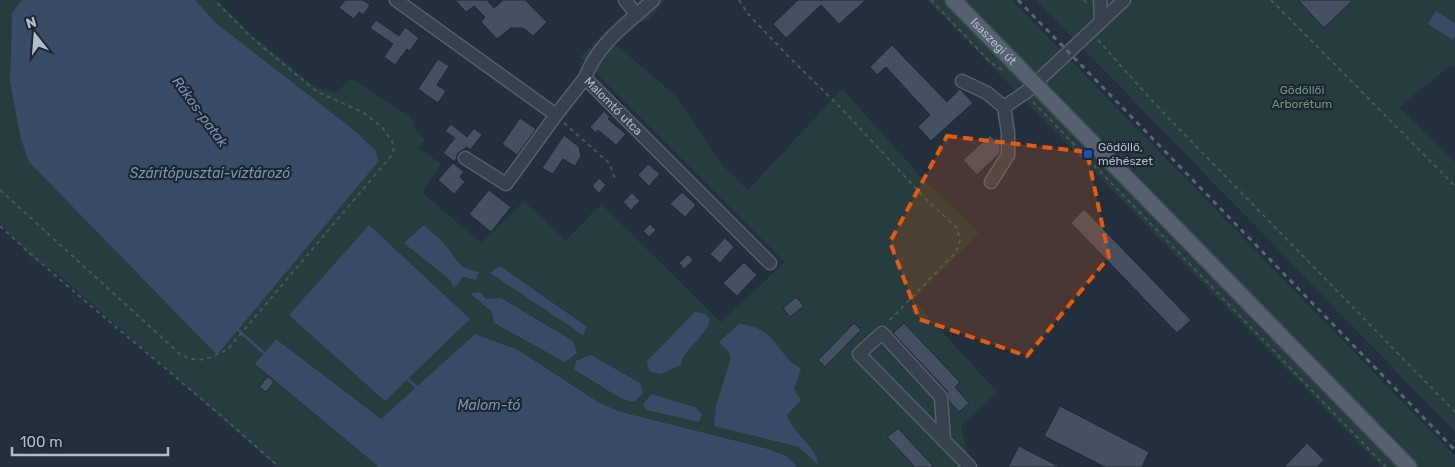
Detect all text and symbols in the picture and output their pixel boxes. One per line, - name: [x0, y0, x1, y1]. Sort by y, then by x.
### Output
- north arrow: [10, 10, 60, 60]
- text: N: [24, 13, 39, 33]
- street label: Isaszegi út: [968, 15, 1020, 68]
- water label: Rákos-patak: [169, 73, 232, 151]
- street label: Malomtó utca: [581, 74, 645, 138]
- park label: Gödöllői Arborétum: [1272, 83, 1332, 111]
- place label: Gödöllő, méhészet: [1098, 140, 1153, 168]
- marker: Gödöllő, méhészet: [1082, 148, 1094, 160]
- water label: Száritópusztai-víztározó: [130, 165, 290, 182]
- water label: Malom-tó: [457, 397, 521, 414]
- scale bar: [12, 424, 169, 456]
- text: 100 m: [20, 433, 62, 451]

